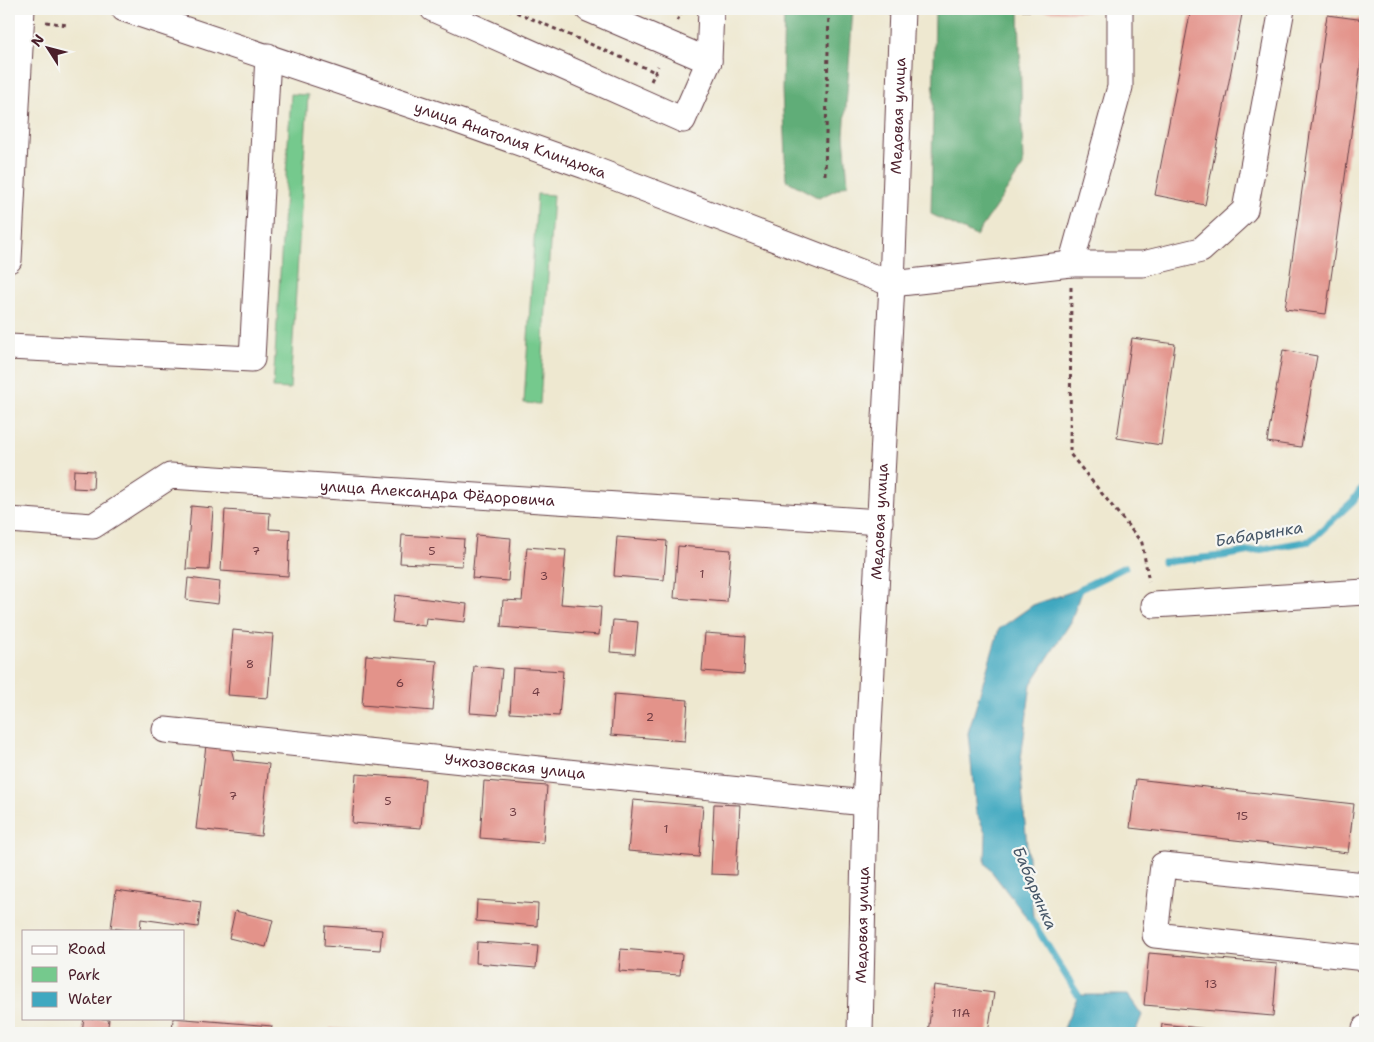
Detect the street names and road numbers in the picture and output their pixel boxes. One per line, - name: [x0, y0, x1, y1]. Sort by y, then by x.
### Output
- street label: Медовая улица: [886, 56, 910, 175]
- street label: улица Анатолия Клиндюка: [412, 97, 610, 183]
- street label: Медовая улица: [867, 462, 893, 580]
- street label: улица Александра Фёдоровича: [319, 476, 556, 511]
- street label: Учхозовская улица: [444, 749, 587, 784]
- street label: Медовая улица: [851, 866, 874, 984]

